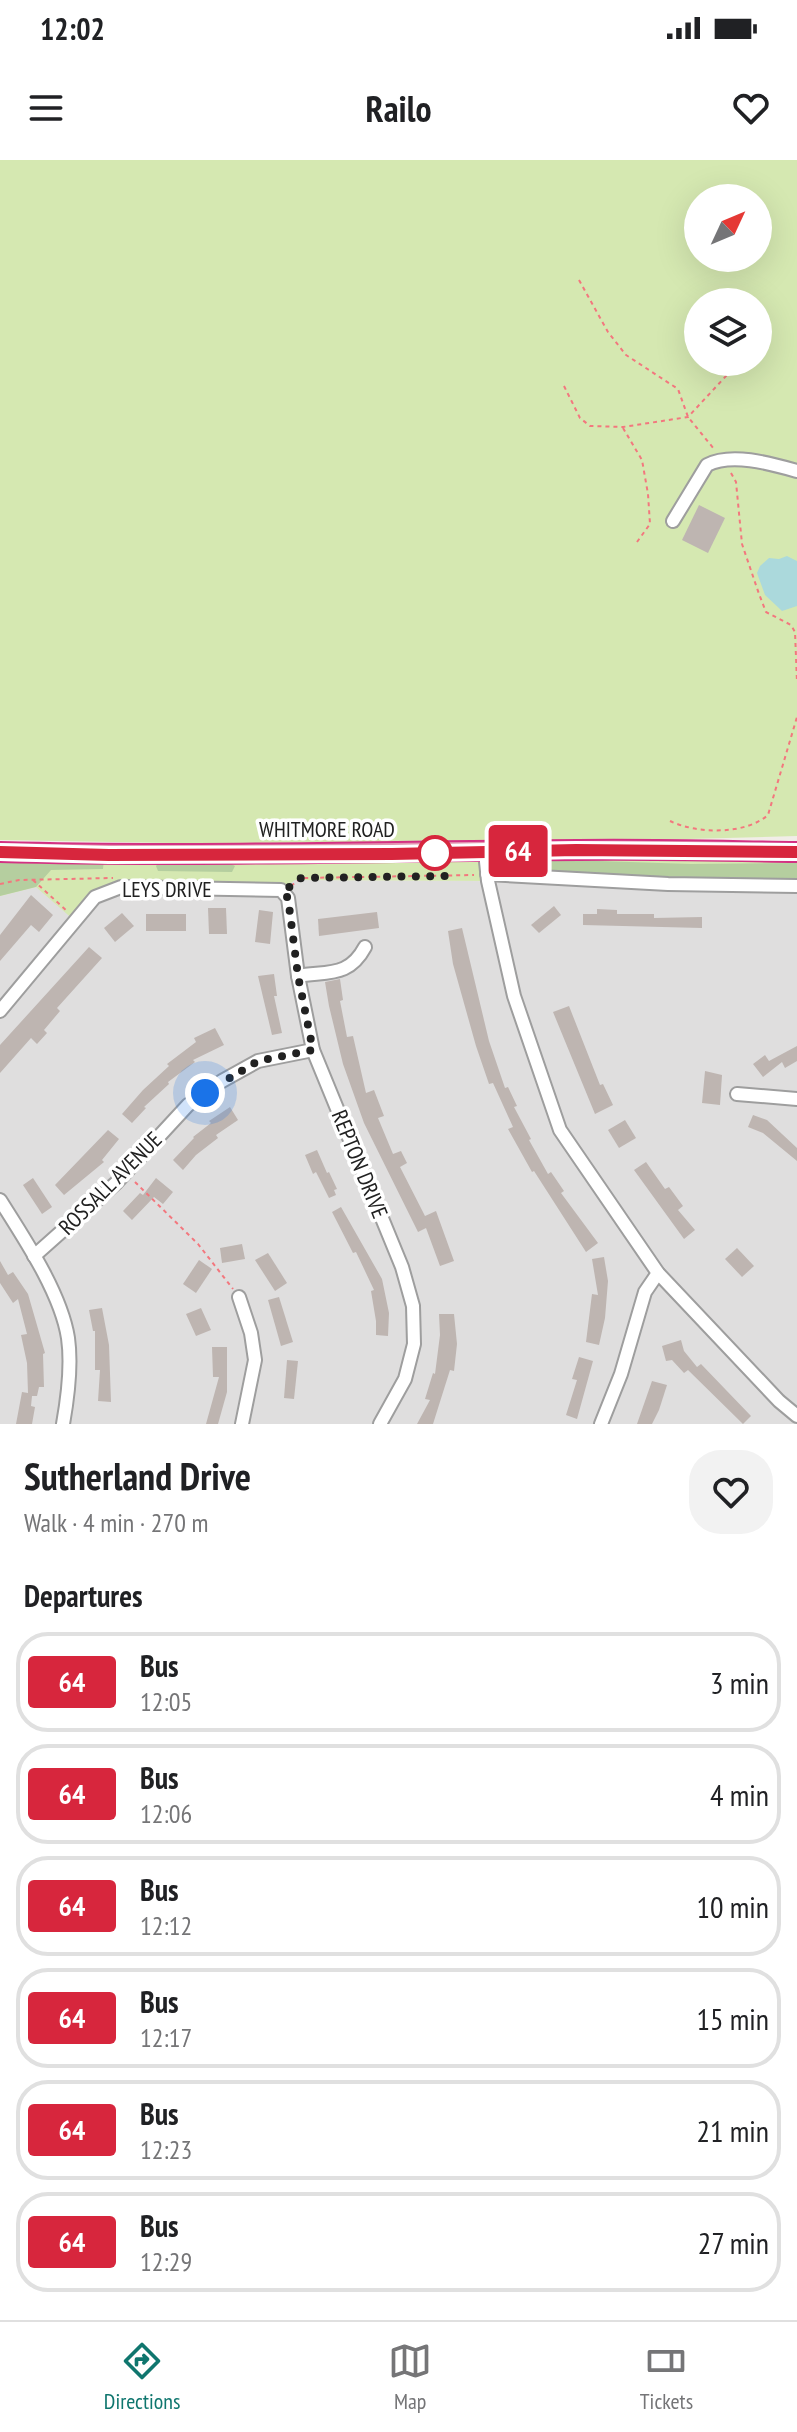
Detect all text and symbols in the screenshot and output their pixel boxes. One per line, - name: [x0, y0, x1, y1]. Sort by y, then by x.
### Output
- text: 12:02: [40, 9, 105, 48]
- text: Railo: [366, 85, 431, 132]
- icon: menu: [24, 86, 68, 130]
- icon: heart: [729, 86, 773, 130]
- north arrow: [684, 184, 772, 272]
- map controls: [684, 184, 772, 376]
- button: layers: [684, 288, 772, 376]
- street label: WHITMORE ROAD: [259, 815, 395, 843]
- line badge: 64: [482, 825, 554, 877]
- text: 64: [505, 832, 531, 869]
- unlabelled marker: [418, 836, 452, 870]
- street label: LEYS DRIVE: [122, 875, 212, 903]
- your location: [185, 1073, 225, 1113]
- street label: REPTON DRIVE: [326, 1106, 394, 1222]
- street label: ROSSALL AVENUE: [52, 1125, 168, 1241]
- button: heart: [689, 1450, 773, 1534]
- text: Sutherland Drive: [24, 1451, 251, 1500]
- text: Walk · 4 min · 270 m: [24, 1506, 208, 1539]
- text: Departures: [24, 1576, 142, 1615]
- text: Bus: [140, 1646, 179, 1685]
- text: 64: [59, 1663, 85, 1700]
- text: 3 min: [710, 1663, 769, 1702]
- text: 12:05: [140, 1685, 192, 1718]
- text: Bus: [140, 1758, 179, 1797]
- text: 64: [59, 1775, 85, 1812]
- text: 4 min: [710, 1775, 769, 1814]
- text: 12:06: [140, 1797, 192, 1830]
- text: Bus: [140, 1870, 179, 1909]
- text: 64: [59, 1887, 85, 1924]
- text: 10 min: [696, 1887, 769, 1926]
- text: 12:12: [140, 1909, 192, 1942]
- text: Bus: [140, 1982, 179, 2021]
- text: 64: [59, 1999, 85, 2036]
- text: 15 min: [696, 1999, 769, 2038]
- text: 12:17: [140, 2021, 192, 2054]
- text: Bus: [140, 2094, 179, 2133]
- text: 64: [59, 2111, 85, 2148]
- text: 21 min: [696, 2111, 769, 2150]
- text: 12:23: [140, 2133, 192, 2166]
- text: Bus: [140, 2206, 179, 2245]
- text: 64: [59, 2223, 85, 2260]
- text: 27 min: [698, 2223, 769, 2262]
- text: 12:29: [140, 2245, 192, 2278]
- tab: Directions: [104, 2339, 180, 2415]
- tab: Map: [388, 2339, 432, 2415]
- tab: Tickets: [640, 2339, 693, 2415]

